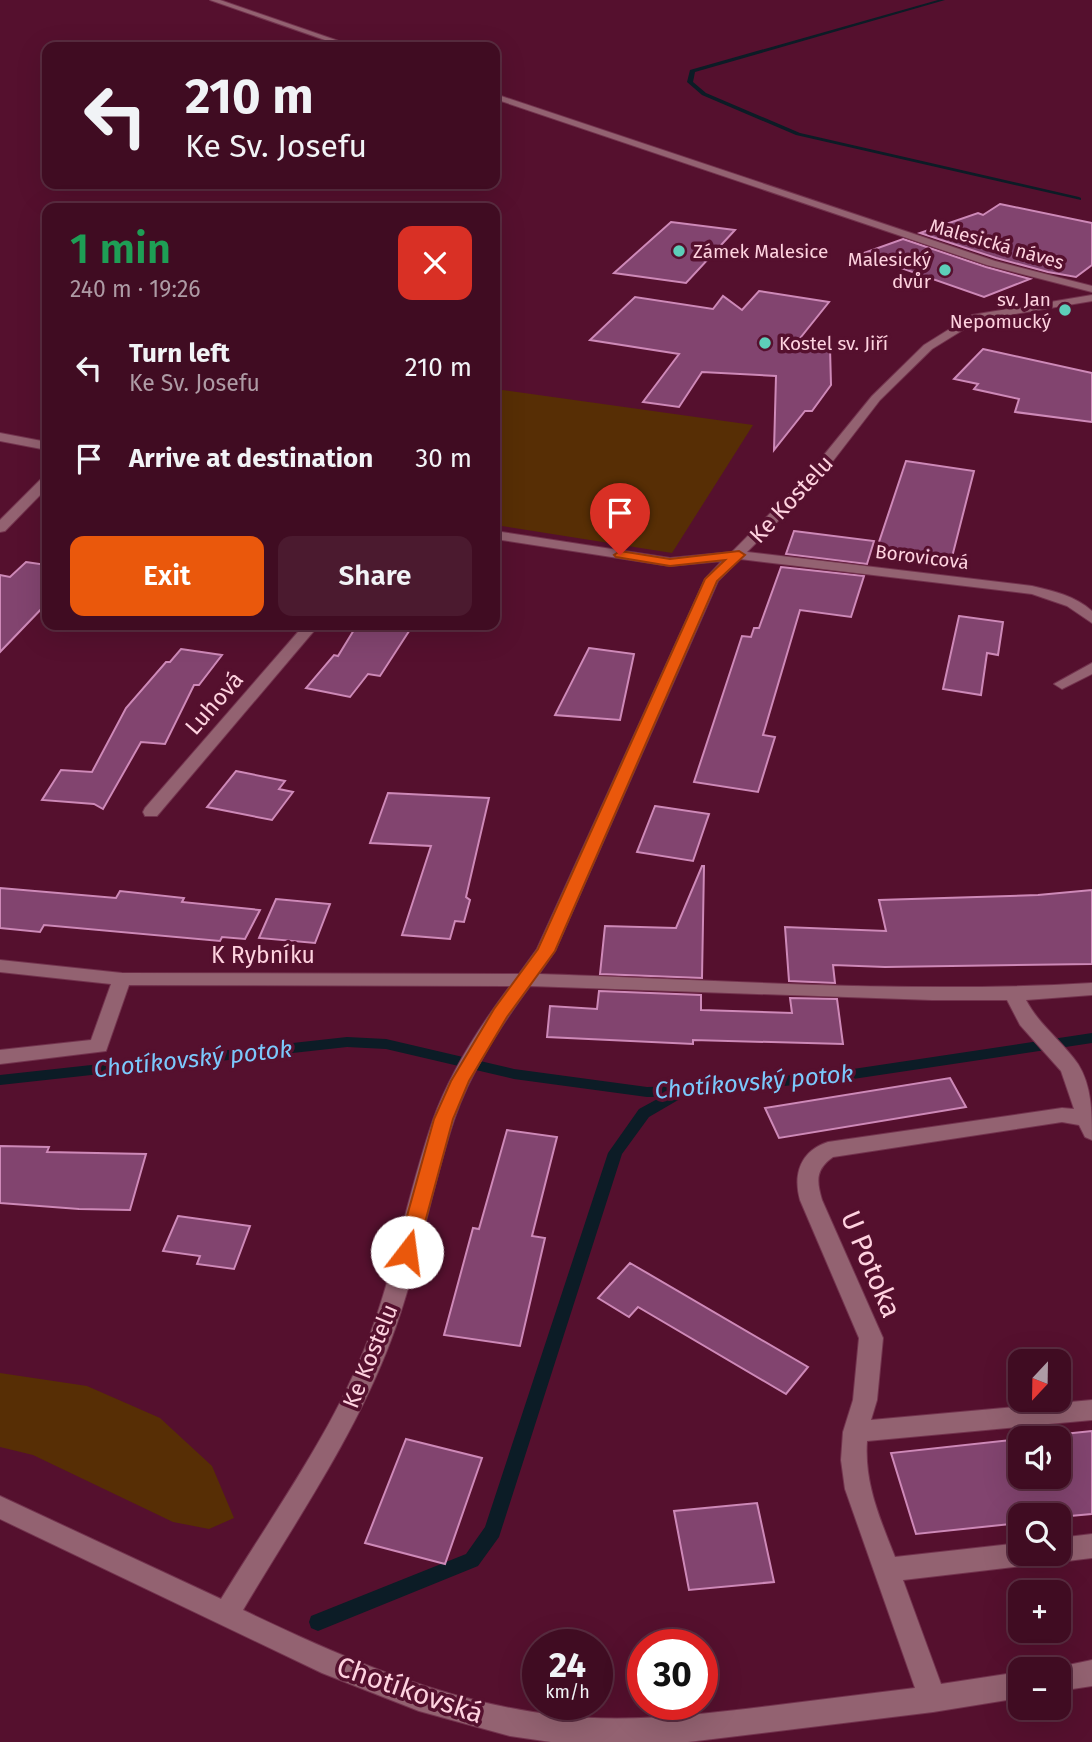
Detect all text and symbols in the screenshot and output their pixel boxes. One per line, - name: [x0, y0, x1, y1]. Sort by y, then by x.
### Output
- text: 210 m: [185, 67, 314, 126]
- icon: left: [70, 70, 161, 161]
- text: Ke Sv. Josefu: [185, 127, 367, 165]
- street label: Malesická náves: [927, 214, 1067, 274]
- text: 1 min: [70, 224, 171, 274]
- button: close: [398, 226, 472, 300]
- place label: Zámek Malesice: [693, 240, 828, 263]
- marker: Zámek Malesice: [671, 243, 687, 259]
- place label: Malesický dvůr: [848, 248, 932, 293]
- marker: Malesický dvůr: [937, 262, 953, 278]
- text: 240 m · 19:26: [70, 275, 201, 303]
- place label: sv. Jan Nepomucký: [950, 288, 1052, 333]
- marker: sv. Jan Nepomucký: [1057, 302, 1073, 318]
- place label: Kostel sv. Jiří: [779, 332, 888, 355]
- marker: Kostel sv. Jiří: [757, 335, 773, 351]
- text: Turn left: [129, 338, 230, 369]
- icon: left: [70, 349, 108, 387]
- text: 210 m: [405, 352, 472, 383]
- text: Ke Sv. Josefu: [129, 369, 260, 397]
- icon: arrive: [70, 440, 108, 478]
- text: Arrive at destination: [129, 443, 373, 474]
- text: 30 m: [415, 443, 472, 474]
- street label: Ke Kostelu: [743, 449, 839, 549]
- pin: [590, 483, 650, 555]
- icon: arrive: [601, 494, 639, 532]
- button: Exit: [70, 536, 264, 616]
- button: Share: [278, 536, 472, 616]
- street label: Borovicová: [874, 540, 970, 574]
- street label: Luhová: [179, 666, 249, 740]
- street label: K Rybníku: [211, 941, 315, 969]
- water label: Chotíkovský potok: [92, 1035, 294, 1083]
- water label: Chotíkovský potok: [653, 1059, 855, 1105]
- street label: U Potoka: [834, 1206, 908, 1322]
- position arrow: [370, 1215, 444, 1289]
- street label: Ke Kostelu: [336, 1300, 404, 1412]
- north arrow: [1008, 1349, 1071, 1412]
- map controls: [1008, 1349, 1071, 1720]
- button: sound: [1008, 1426, 1071, 1489]
- button: search: [1008, 1503, 1071, 1566]
- button: +: [1008, 1580, 1071, 1643]
- speed limit sign: 30: [627, 1629, 718, 1720]
- text: 24: [549, 1644, 586, 1686]
- street label: Chotíkovská: [332, 1650, 488, 1730]
- button: −: [1008, 1657, 1071, 1720]
- text: km/h: [545, 1681, 590, 1703]

